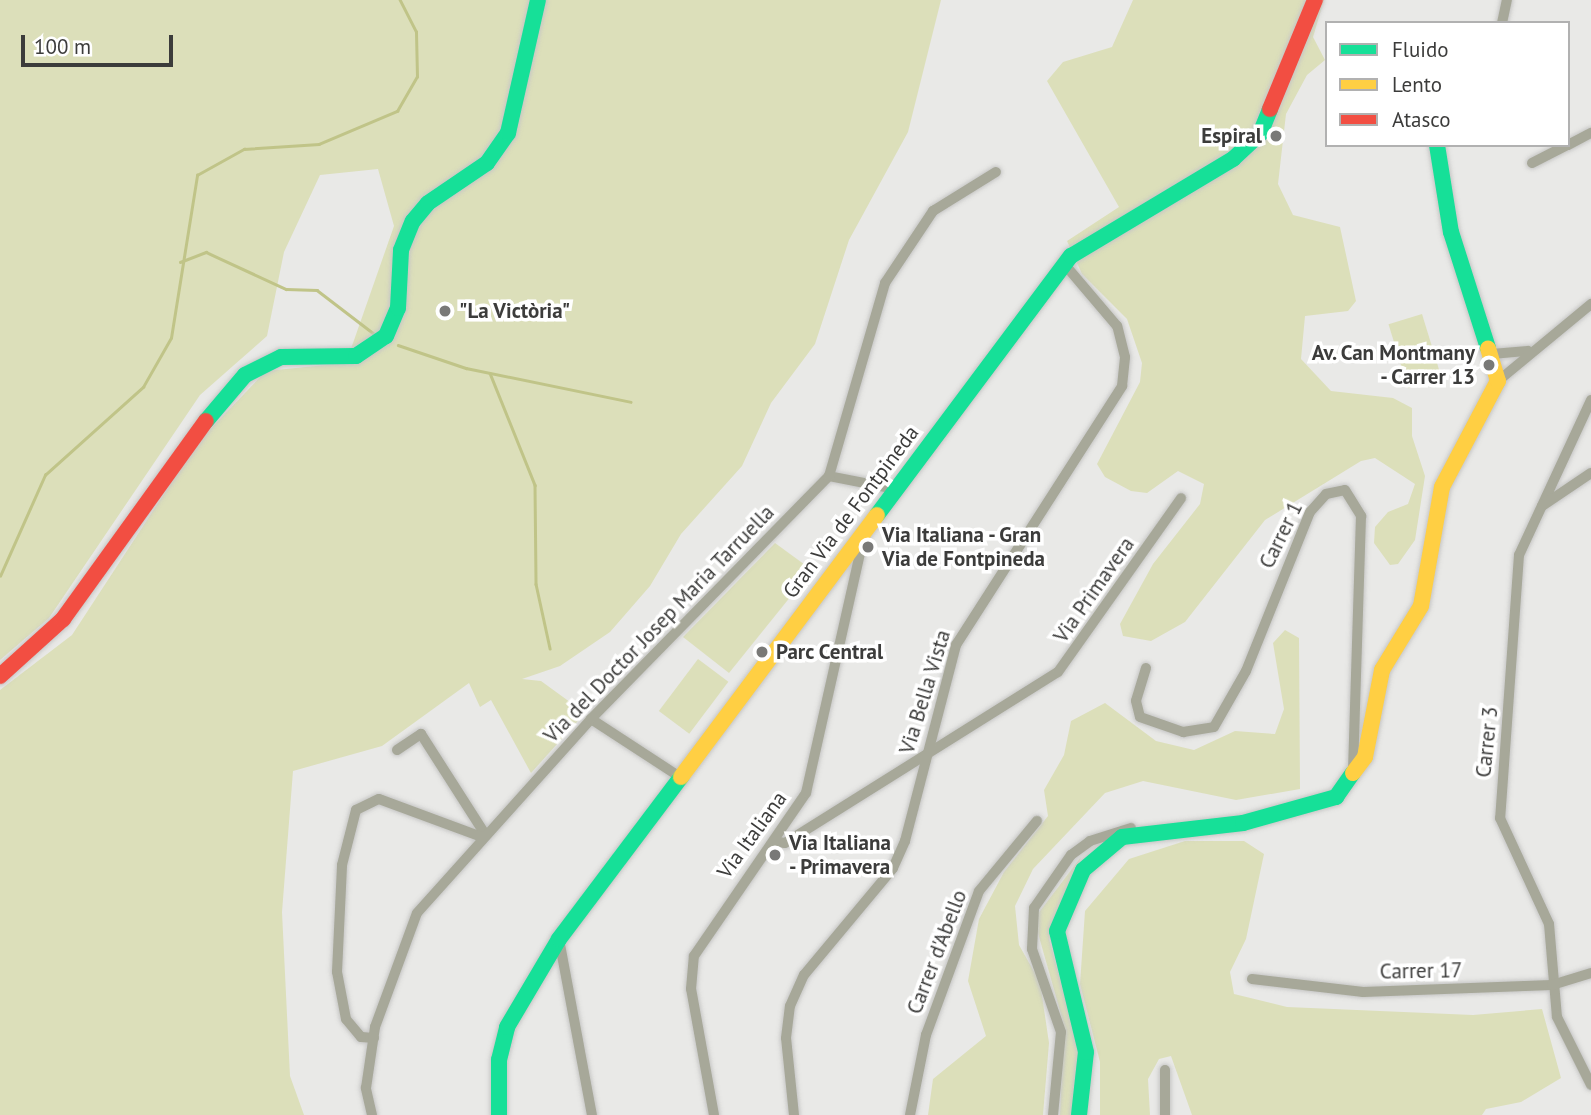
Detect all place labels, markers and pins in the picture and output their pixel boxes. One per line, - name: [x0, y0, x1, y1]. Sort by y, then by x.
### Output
- place label: Espiral: [1201, 123, 1262, 149]
- marker: Espiral: [1268, 128, 1284, 144]
- place label: "La Victòria": [459, 298, 571, 324]
- marker: "La Victòria": [437, 303, 453, 319]
- place label: Av. Can Montmany - Carrer 13: [1310, 340, 1475, 390]
- marker: Av. Can Montmany - Carrer 13: [1481, 357, 1497, 373]
- place label: Via Italiana - Gran Via de Fontpineda: [882, 522, 1045, 572]
- marker: Via Italiana - Gran Via de Fontpineda: [860, 539, 876, 555]
- place label: Parc Central: [776, 639, 884, 665]
- marker: Parc Central: [754, 644, 770, 660]
- place label: Via Italiana - Primavera: [789, 830, 892, 880]
- marker: Via Italiana - Primavera: [767, 847, 783, 863]

